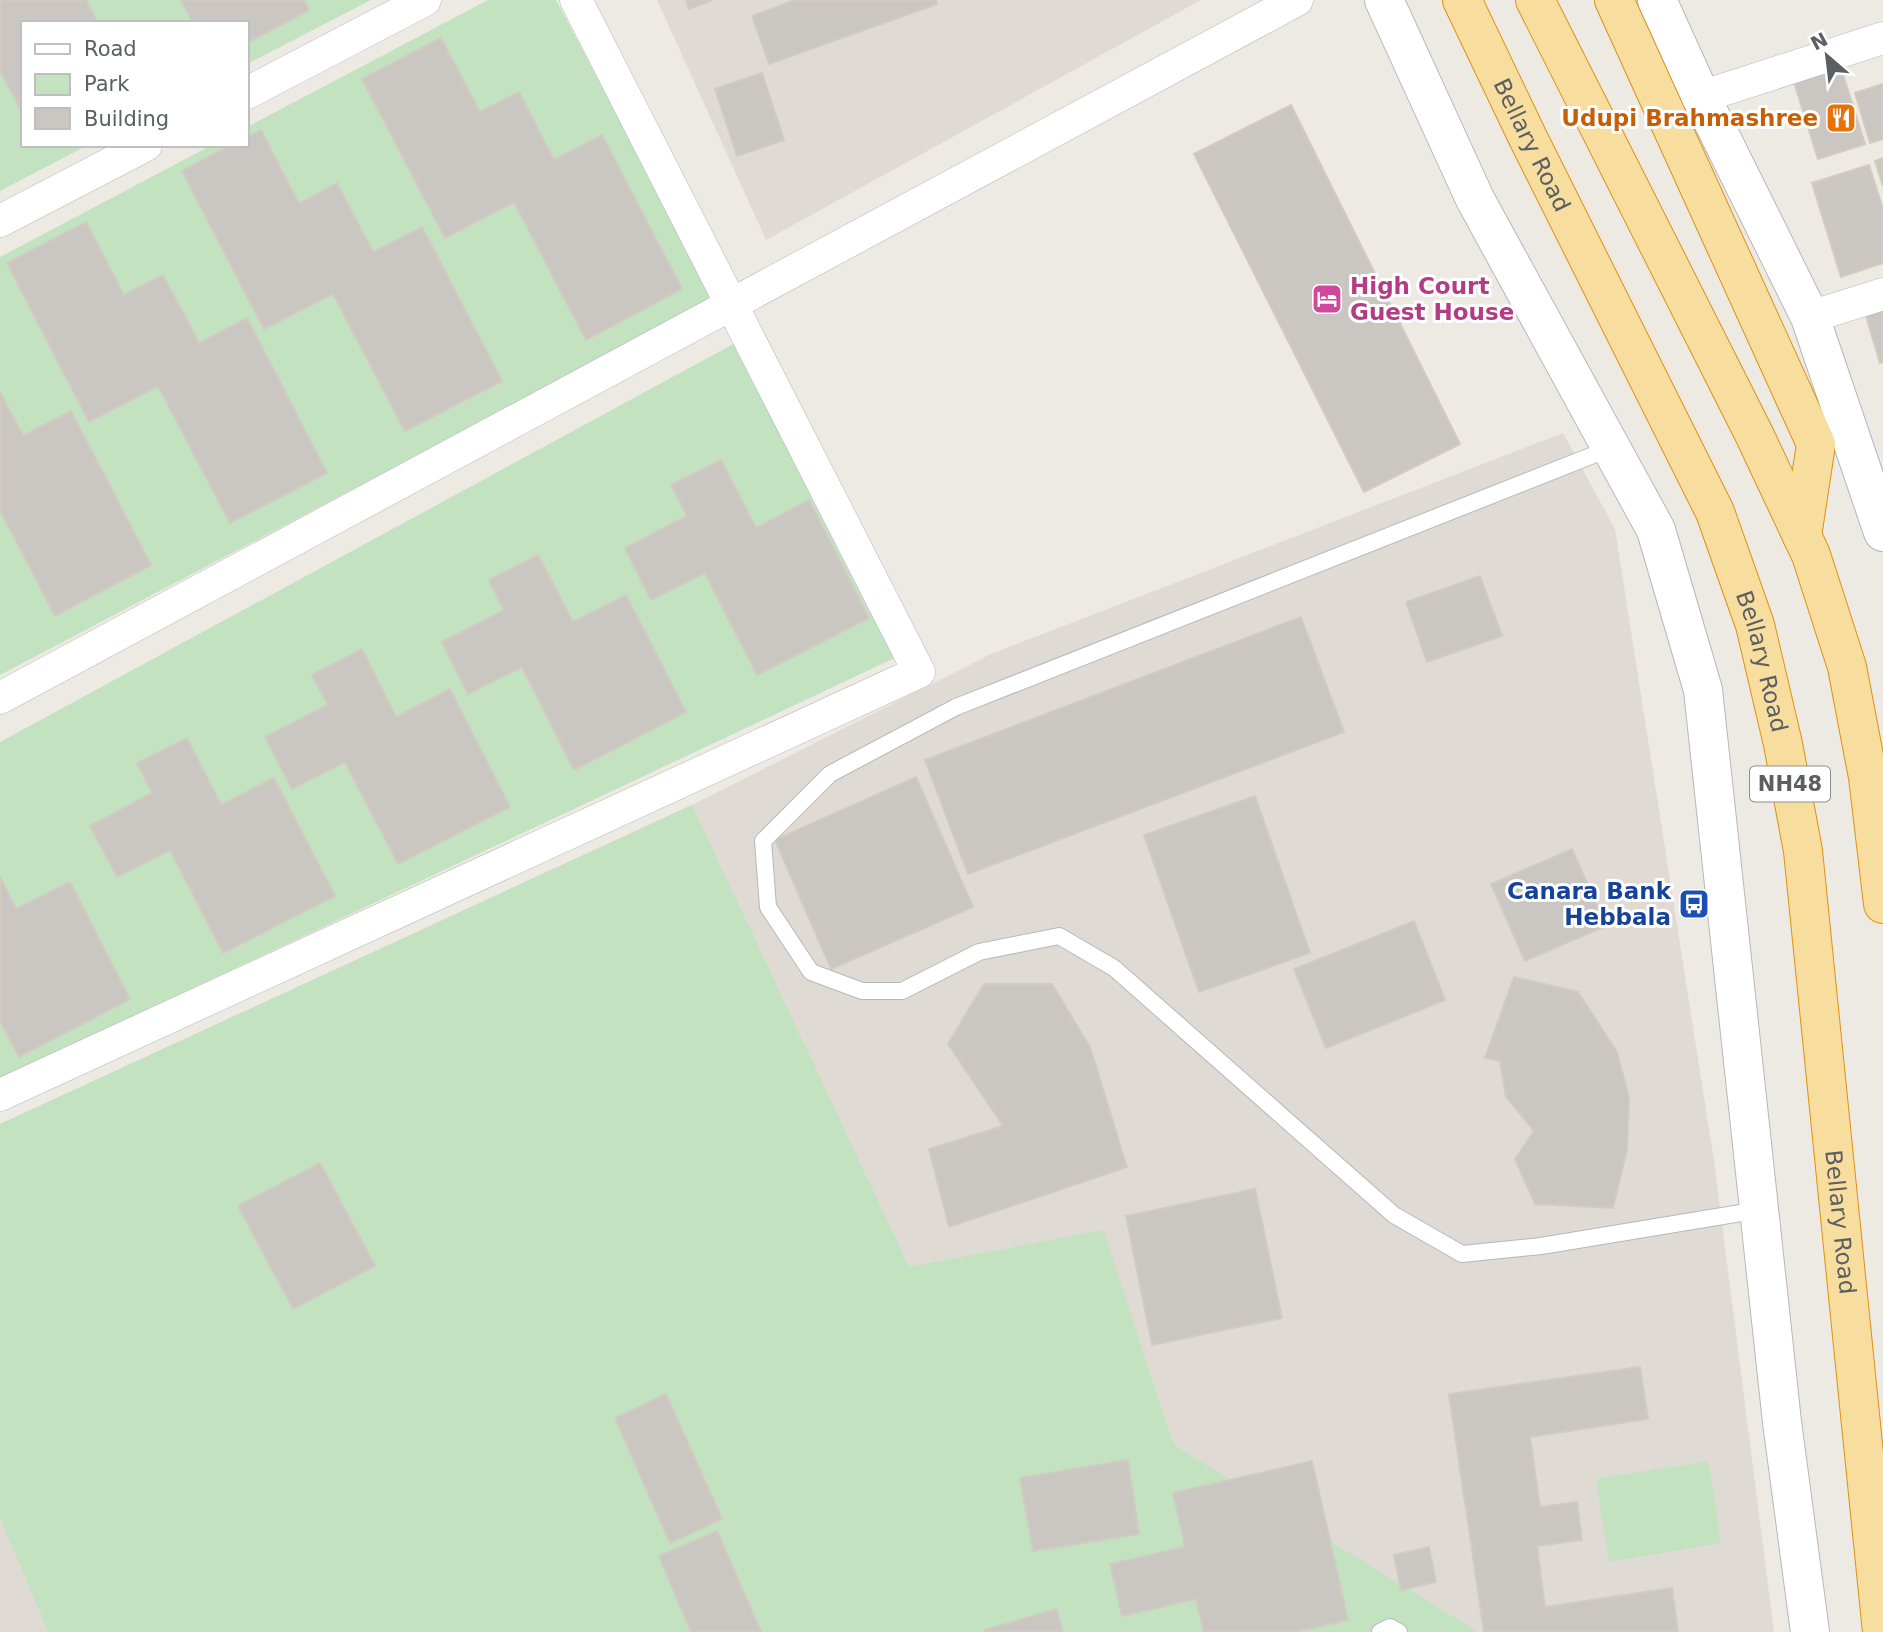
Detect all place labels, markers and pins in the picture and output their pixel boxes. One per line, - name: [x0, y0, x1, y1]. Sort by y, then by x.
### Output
- restaurant icon: Udupi Brahmashree: [1824, 101, 1858, 135]
- place label: Udupi Brahmashree: [1561, 105, 1818, 131]
- place label: High Court Guest House: [1350, 273, 1514, 325]
- hotel icon: High Court Guest House: [1310, 282, 1344, 316]
- place label: Canara Bank Hebbala: [1507, 878, 1672, 930]
- bus stop icon: Canara Bank Hebbala: [1677, 887, 1711, 921]

